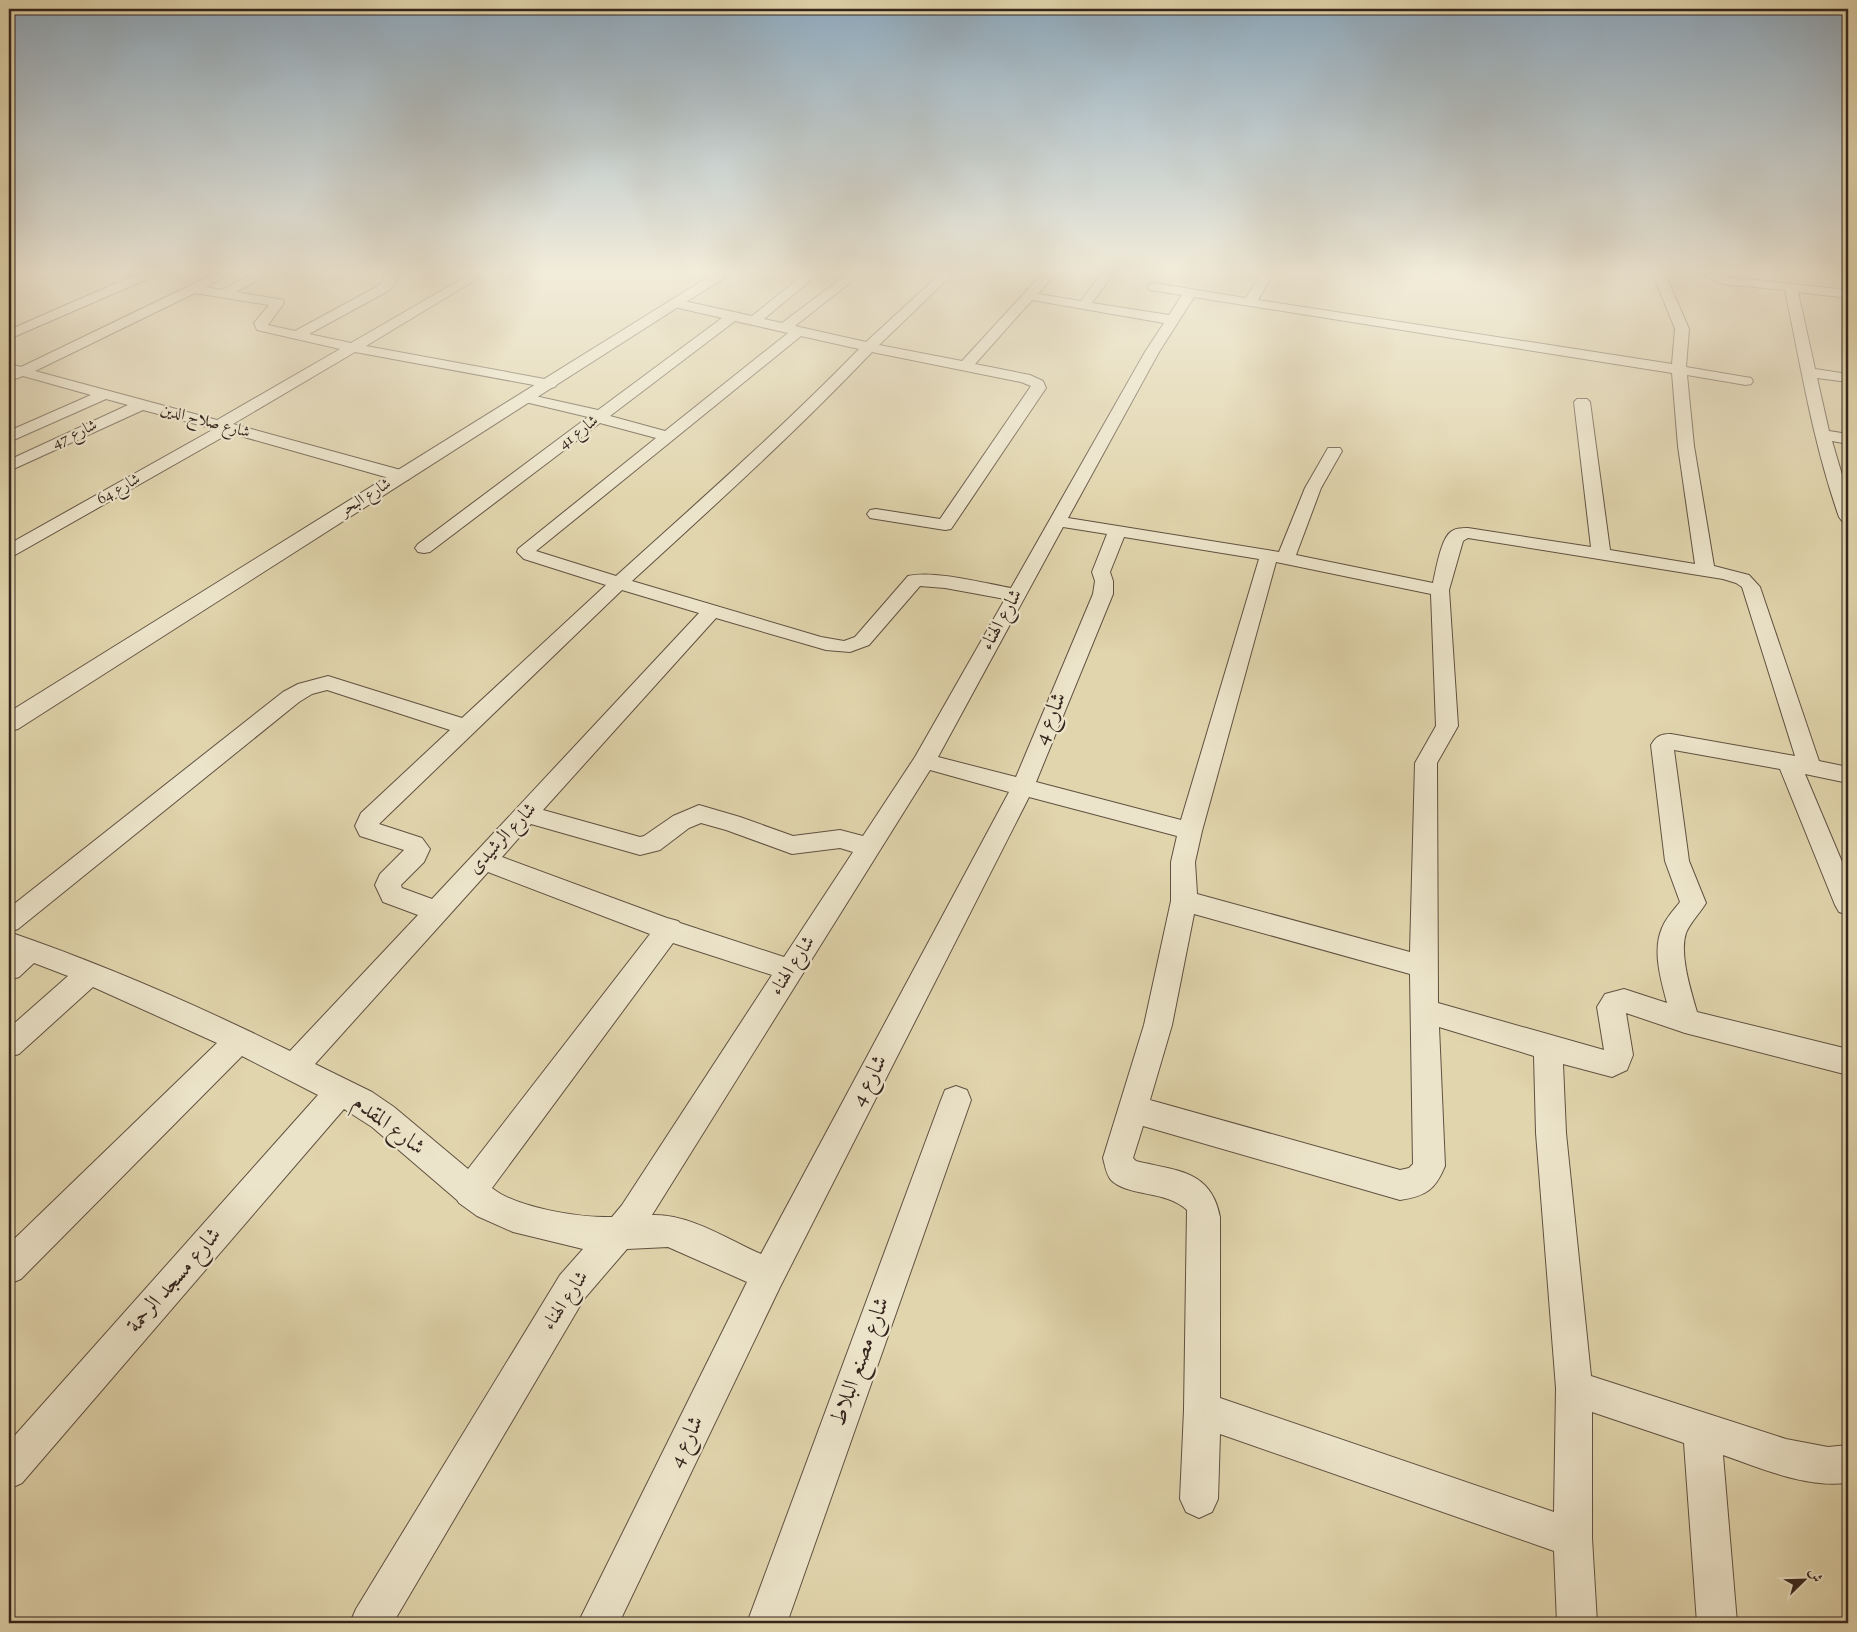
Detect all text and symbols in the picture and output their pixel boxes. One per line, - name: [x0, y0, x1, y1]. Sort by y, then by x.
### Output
- street label: شارع صلاح الدين: [157, 399, 253, 446]
- street label: شارع 41: [554, 410, 604, 456]
- street label: شارع 47: [49, 415, 101, 455]
- street label: شارع 64: [93, 469, 145, 511]
- street label: شارع البحر: [334, 473, 396, 524]
- street label: شارع الهناء: [974, 584, 1030, 656]
- street label: شارع 4: [1026, 688, 1076, 750]
- street label: شارع الرشيدى: [463, 797, 543, 881]
- street label: شارع الهناء: [764, 931, 822, 1001]
- street label: شارع 4: [843, 1050, 897, 1112]
- street label: شارع المقدم: [344, 1088, 431, 1165]
- street label: شارع مسجد الرحمة: [120, 1221, 230, 1341]
- street label: شارع الهناء: [536, 1266, 596, 1336]
- street label: شارع مصنع البلاط: [823, 1293, 900, 1431]
- street label: شارع 4: [661, 1411, 713, 1473]
- north arrow: [1780, 1554, 1830, 1604]
- text: ش: [1802, 1565, 1826, 1586]

